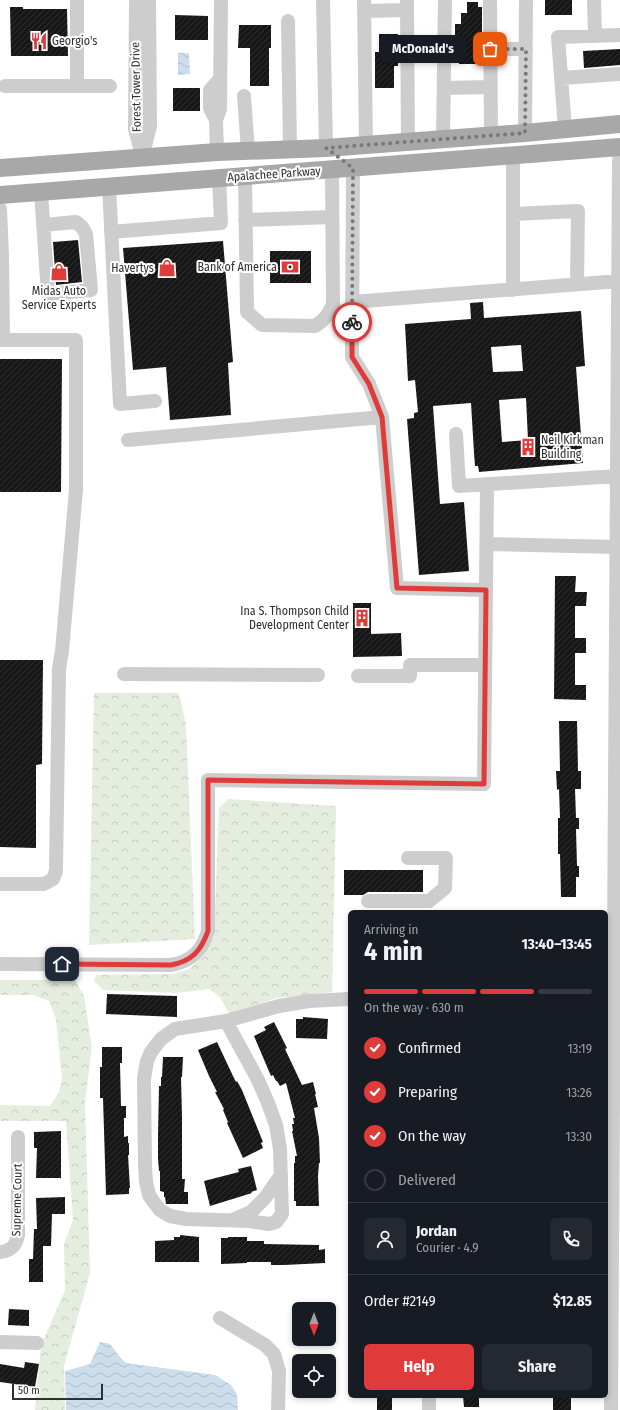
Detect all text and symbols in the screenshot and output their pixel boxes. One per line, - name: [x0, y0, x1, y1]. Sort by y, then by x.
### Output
- restaurant icon: Georgio's: [29, 31, 49, 51]
- pin: [473, 32, 507, 66]
- place label: Georgio's: [52, 34, 97, 48]
- callout: McDonald's: [380, 35, 466, 63]
- icon: bag: [479, 38, 501, 60]
- text: McDonald's: [392, 41, 454, 56]
- street label: Forest Tower Drive: [128, 42, 144, 132]
- street label: Apalachee Parkway: [227, 164, 322, 184]
- bank icon: Bank of America: [280, 257, 300, 277]
- shop icon: Havertys: [157, 258, 177, 278]
- place label: Bank of America: [197, 260, 277, 274]
- place label: Havertys: [111, 261, 154, 275]
- shop icon: Midas Auto Service Experts: [49, 262, 69, 282]
- place label: Midas Auto Service Experts: [22, 284, 96, 312]
- courier: [332, 302, 372, 342]
- icon: bike: [341, 311, 363, 333]
- place label: Neil Kirkman Building: [541, 433, 604, 461]
- building icon: Neil Kirkman Building: [518, 437, 538, 457]
- place label: Ina S. Thompson Child Development Center: [240, 604, 350, 632]
- building icon: Ina S. Thompson Child Development Center: [352, 608, 372, 628]
- text: Arriving in: [364, 922, 418, 937]
- text: 13:40–13:45: [521, 935, 592, 953]
- text: 4 min: [364, 936, 423, 967]
- pin: [45, 947, 79, 981]
- icon: home: [51, 953, 73, 975]
- text: On the way · 630 m: [364, 1000, 464, 1015]
- icon: check: [364, 1037, 386, 1059]
- text: Confirmed: [398, 1039, 461, 1057]
- text: 13:19: [567, 1041, 592, 1056]
- icon: check: [364, 1081, 386, 1103]
- text: Preparing: [398, 1083, 457, 1101]
- text: 13:26: [566, 1085, 592, 1100]
- icon: check: [364, 1125, 386, 1147]
- text: On the way: [398, 1127, 466, 1145]
- text: 13:30: [566, 1129, 592, 1144]
- street label: Supreme Court: [9, 1163, 25, 1237]
- text: Delivered: [398, 1171, 456, 1189]
- button: person: [364, 1218, 406, 1260]
- button: phone: [550, 1218, 592, 1260]
- text: Jordan: [416, 1222, 457, 1240]
- text: Courier · 4.9: [416, 1240, 479, 1255]
- text: Order #2149: [364, 1292, 436, 1310]
- text: $12.85: [553, 1292, 592, 1310]
- north arrow: [292, 1302, 336, 1346]
- map controls: [292, 1302, 336, 1398]
- button: Help: [364, 1344, 474, 1390]
- button: Share: [482, 1344, 592, 1390]
- button: locate: [292, 1354, 336, 1398]
- scale bar: [12, 1382, 103, 1401]
- text: 50 m: [18, 1384, 40, 1397]

